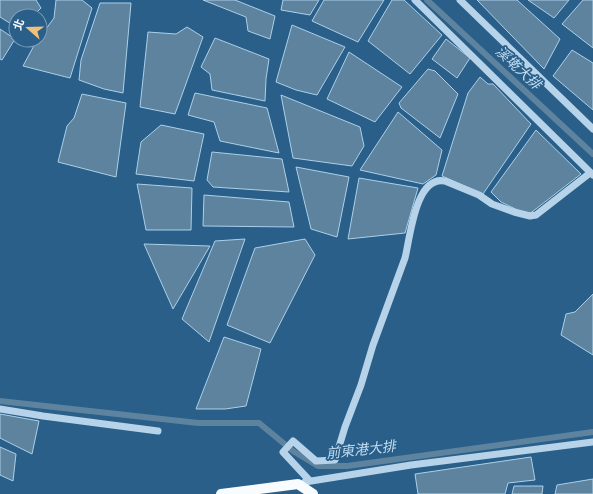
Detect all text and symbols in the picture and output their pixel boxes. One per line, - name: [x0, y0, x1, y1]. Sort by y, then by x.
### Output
- north arrow: [8, 8, 48, 48]
- text: 北: [11, 17, 27, 32]
- water label: 溪墘大排: [492, 43, 546, 95]
- water label: 前東港大排: [325, 438, 399, 462]

